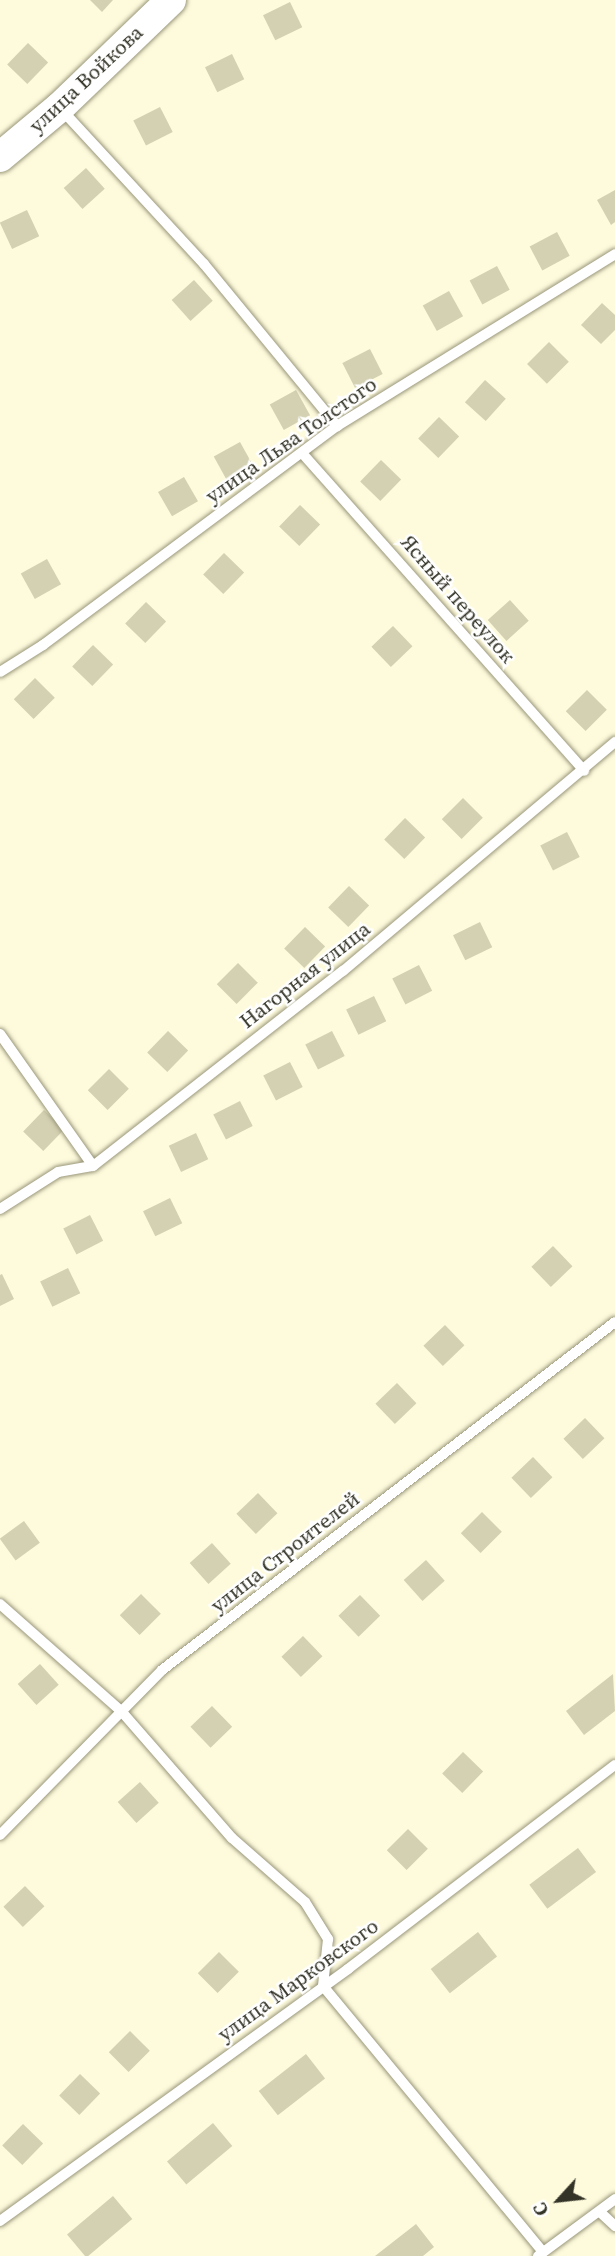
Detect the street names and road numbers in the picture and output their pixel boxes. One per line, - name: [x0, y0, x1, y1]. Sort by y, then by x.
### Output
- street label: улица Войкова: [24, 20, 148, 138]
- street label: улица Льва Толстого: [200, 371, 382, 509]
- street label: Ясный переулок: [395, 530, 521, 668]
- street label: Нагорная улица: [235, 916, 375, 1034]
- street label: улица Строителей: [205, 1486, 365, 1618]
- street label: улица Марковского: [213, 1913, 383, 2047]

